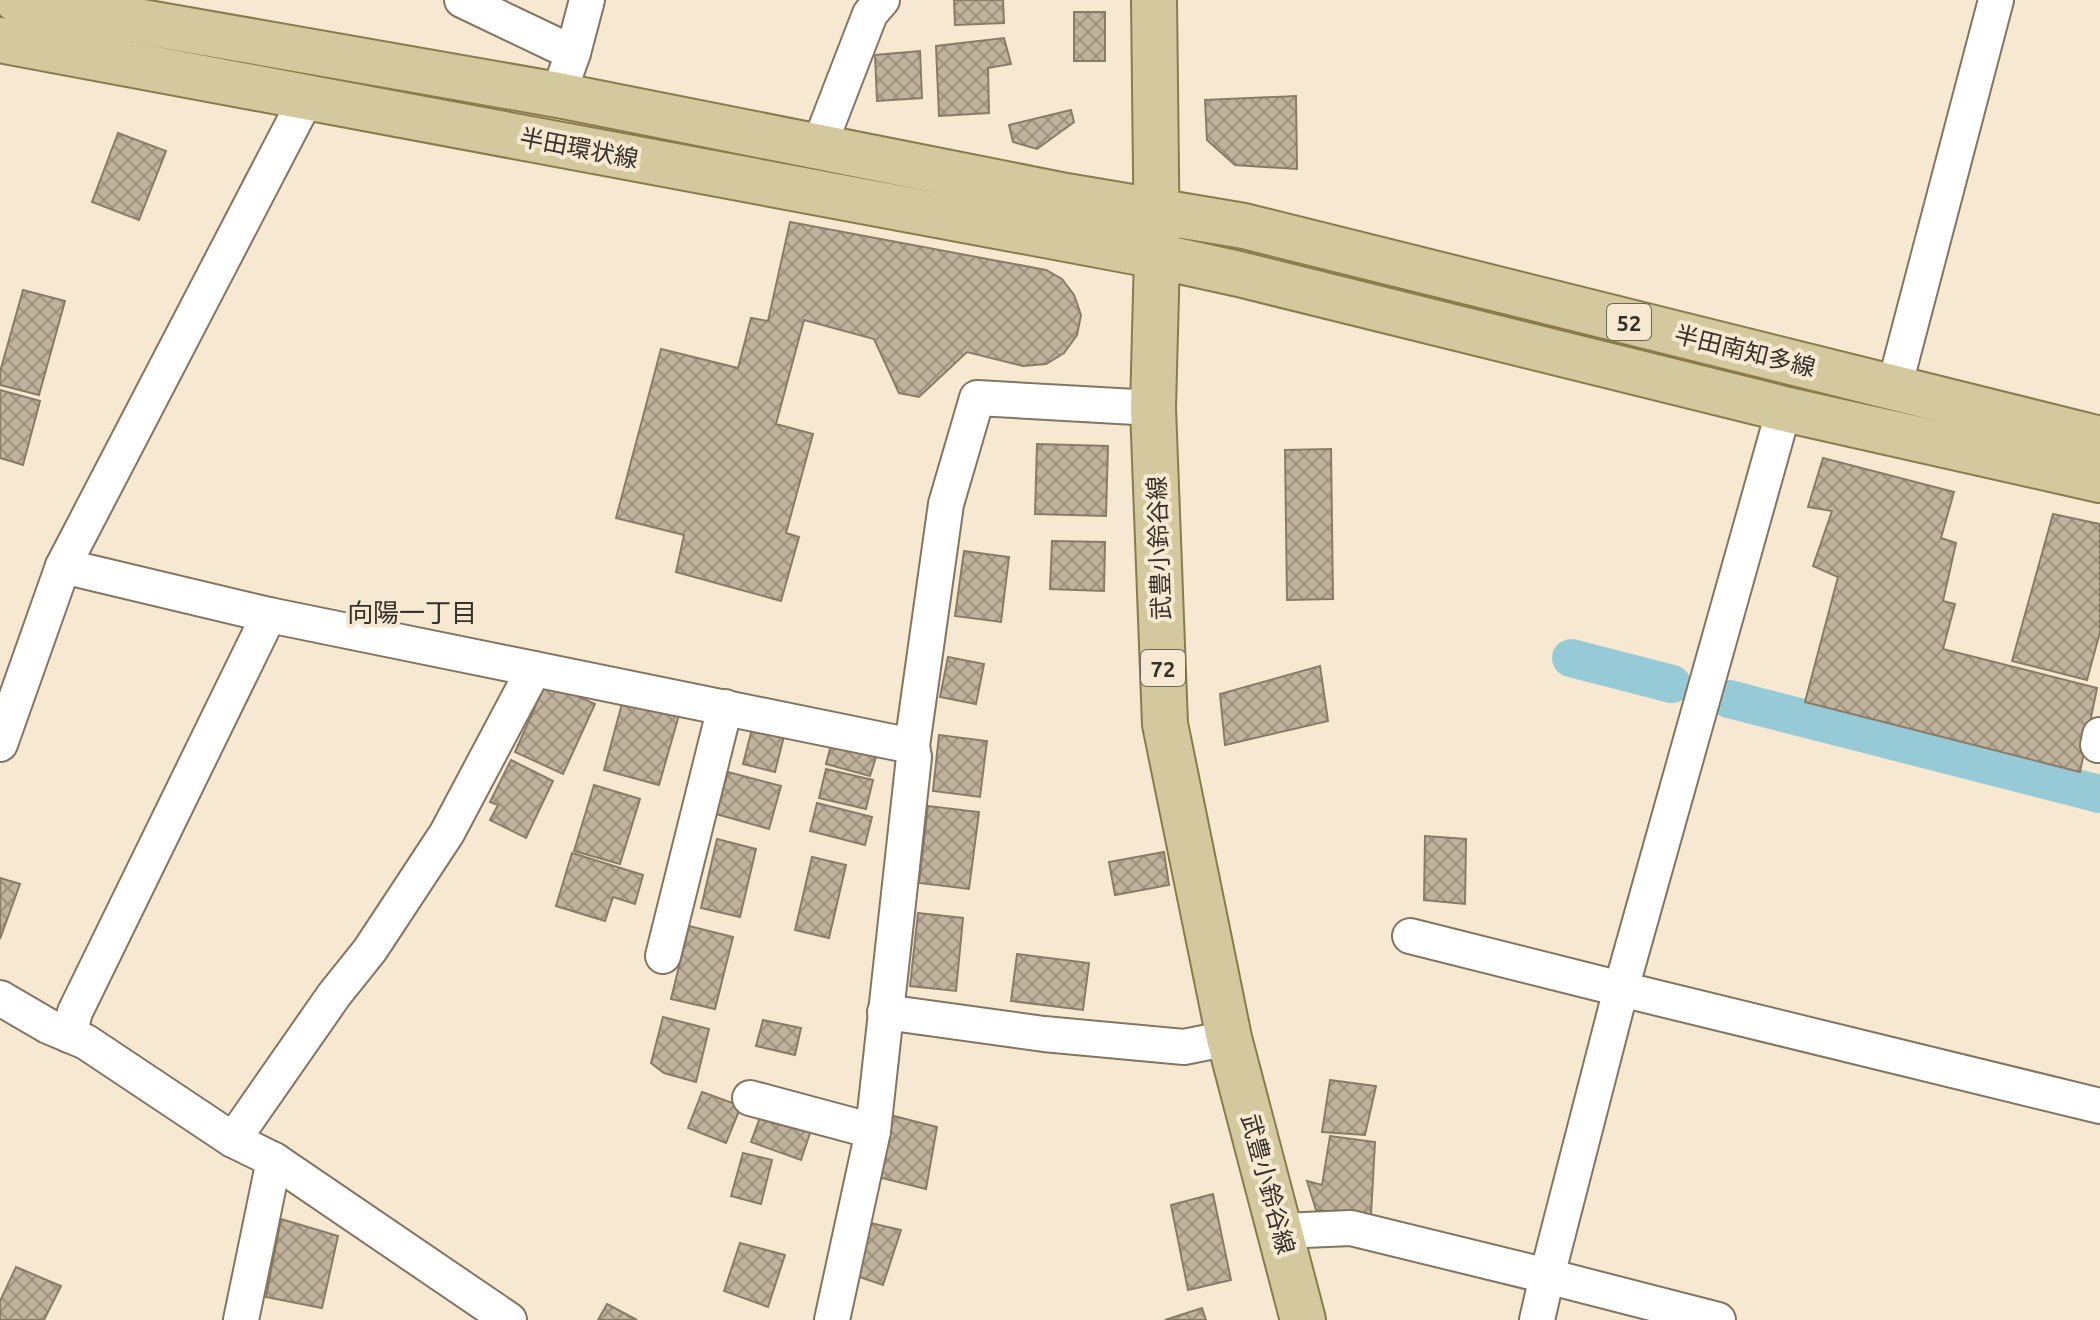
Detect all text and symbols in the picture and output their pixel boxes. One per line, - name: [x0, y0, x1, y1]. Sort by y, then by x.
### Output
- street label: 半田環状線: [518, 123, 640, 173]
- road number: 52: [1607, 304, 1651, 340]
- street label: 半田南知多線: [1672, 320, 1818, 382]
- street label: 武豊小鈴谷線: [1143, 476, 1175, 620]
- district label: 向陽一丁目: [347, 598, 477, 627]
- road number: 72: [1141, 650, 1185, 686]
- street label: 武豊小鈴谷線: [1236, 1111, 1300, 1257]

